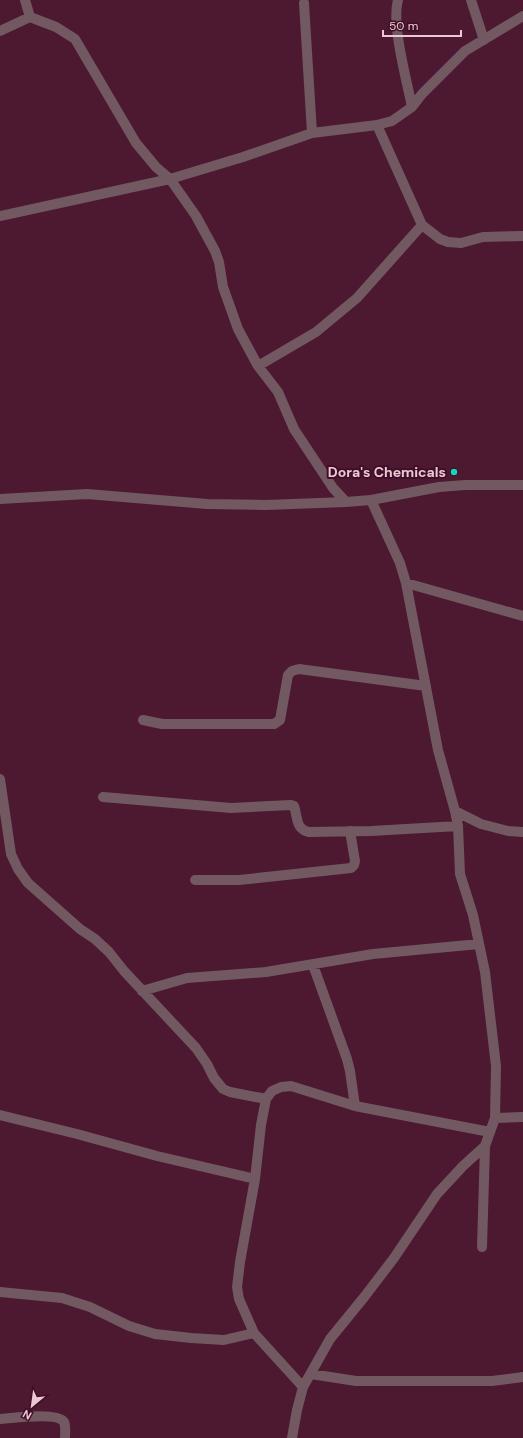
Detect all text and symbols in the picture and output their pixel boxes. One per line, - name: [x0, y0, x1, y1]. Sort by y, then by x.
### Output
- scale bar: [383, 12, 461, 38]
- text: 50 m: [389, 18, 418, 34]
- place label: Dora's Chemicals: [328, 463, 446, 481]
- marker: Dora's Chemicals: [449, 467, 459, 477]
- north arrow: [12, 1386, 52, 1426]
- text: N: [20, 1407, 34, 1423]

